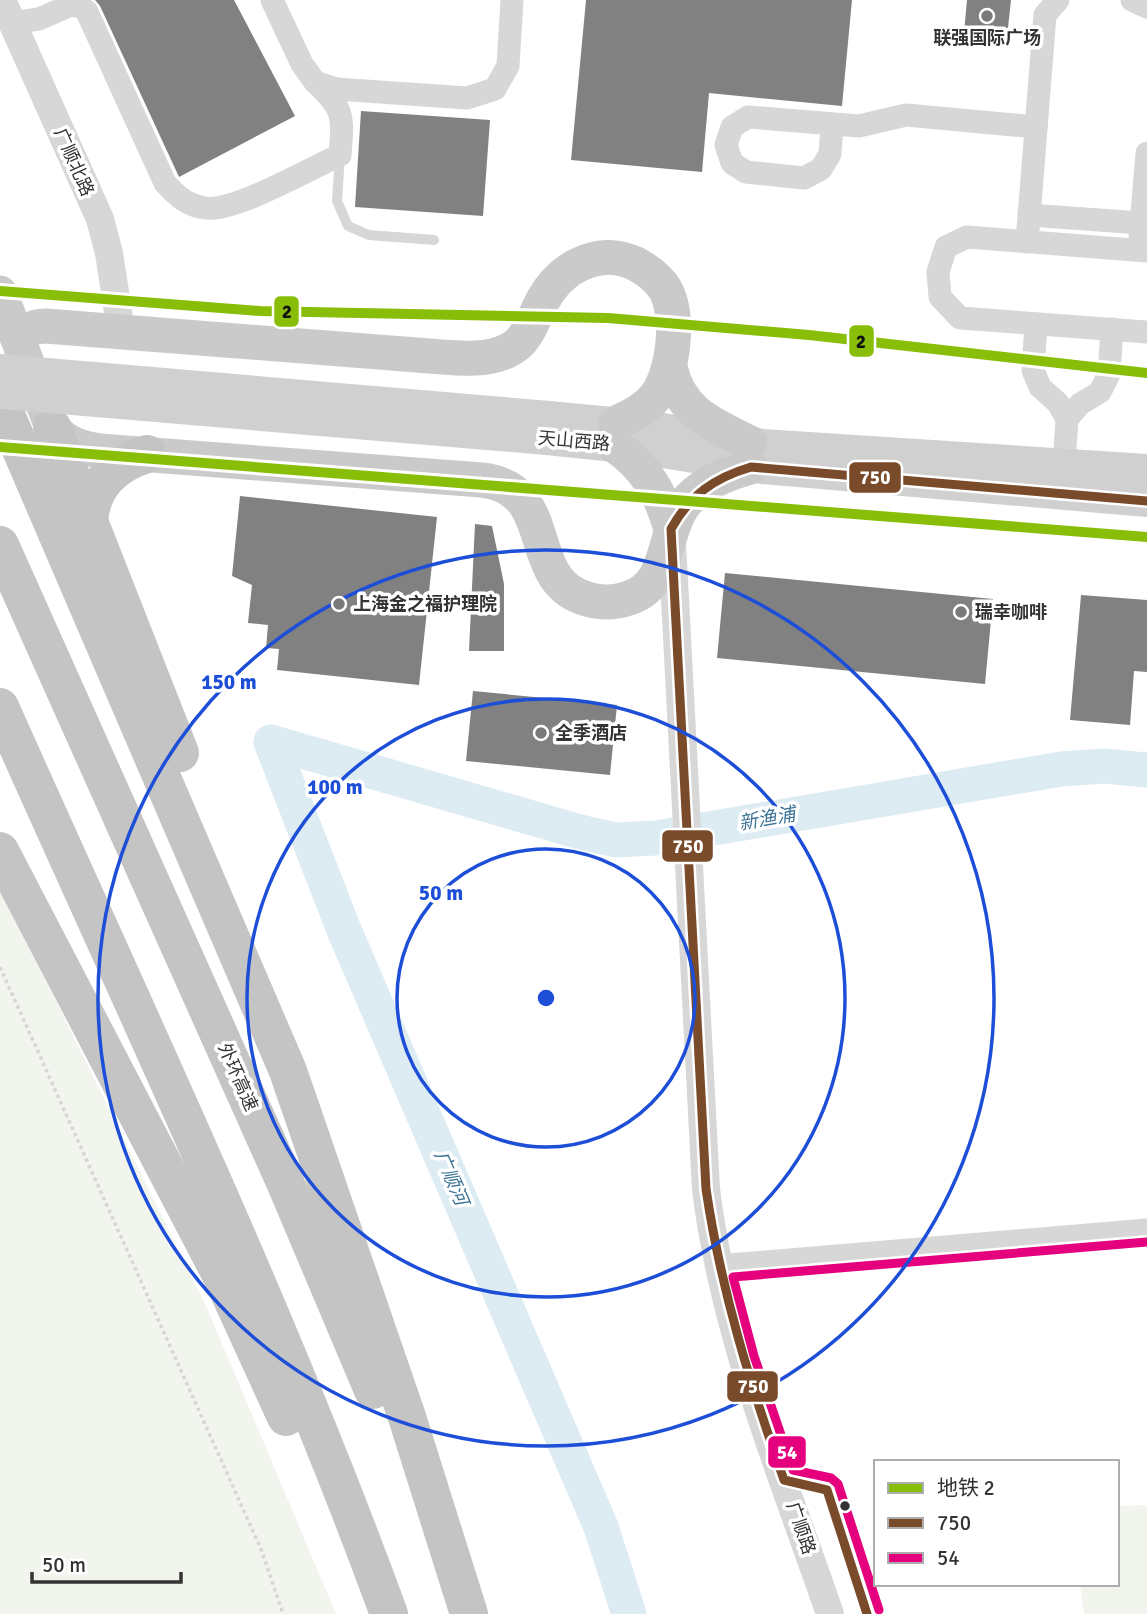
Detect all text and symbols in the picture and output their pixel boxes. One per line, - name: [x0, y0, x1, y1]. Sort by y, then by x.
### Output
- marker: 联强国际广场: [979, 8, 995, 24]
- place label: 联强国际广场: [933, 27, 1041, 49]
- street label: 广顺北路: [49, 125, 99, 199]
- line badge: 2: [273, 295, 300, 328]
- text: 2: [282, 300, 292, 324]
- line badge: 2: [848, 324, 875, 358]
- text: 2: [856, 330, 866, 354]
- street label: 天山西路: [537, 427, 611, 455]
- line badge: 750: [848, 461, 902, 494]
- text: 750: [860, 466, 890, 490]
- place label: 上海金之福护理院: [353, 593, 497, 615]
- marker: 上海金之福护理院: [331, 596, 347, 612]
- place label: 瑞幸咖啡: [975, 601, 1047, 623]
- marker: 瑞幸咖啡: [953, 604, 969, 620]
- text: 150 m: [201, 669, 257, 695]
- place label: 全季酒店: [555, 722, 627, 744]
- marker: 全季酒店: [533, 725, 549, 741]
- text: 100 m: [307, 774, 363, 800]
- water label: 新渔浦: [737, 802, 800, 836]
- line badge: 750: [661, 829, 714, 863]
- text: 750: [673, 835, 703, 859]
- text: 50 m: [419, 880, 463, 906]
- centre of rings: [534, 986, 558, 1010]
- street label: 外环高速: [213, 1040, 263, 1114]
- water label: 广顺河: [429, 1147, 475, 1213]
- line badge: 750: [726, 1370, 779, 1403]
- text: 750: [738, 1375, 768, 1399]
- line badge: 54: [767, 1435, 807, 1469]
- text: 54: [777, 1441, 797, 1465]
- legend: [874, 1460, 1119, 1586]
- text: 地铁 2: [937, 1475, 995, 1501]
- street label: 广顺路: [782, 1499, 820, 1557]
- unlabelled marker: [838, 1499, 852, 1513]
- text: 750: [937, 1510, 971, 1536]
- scale bar: [32, 1540, 180, 1584]
- text: 54: [937, 1545, 960, 1571]
- text: 50 m: [42, 1552, 86, 1578]

